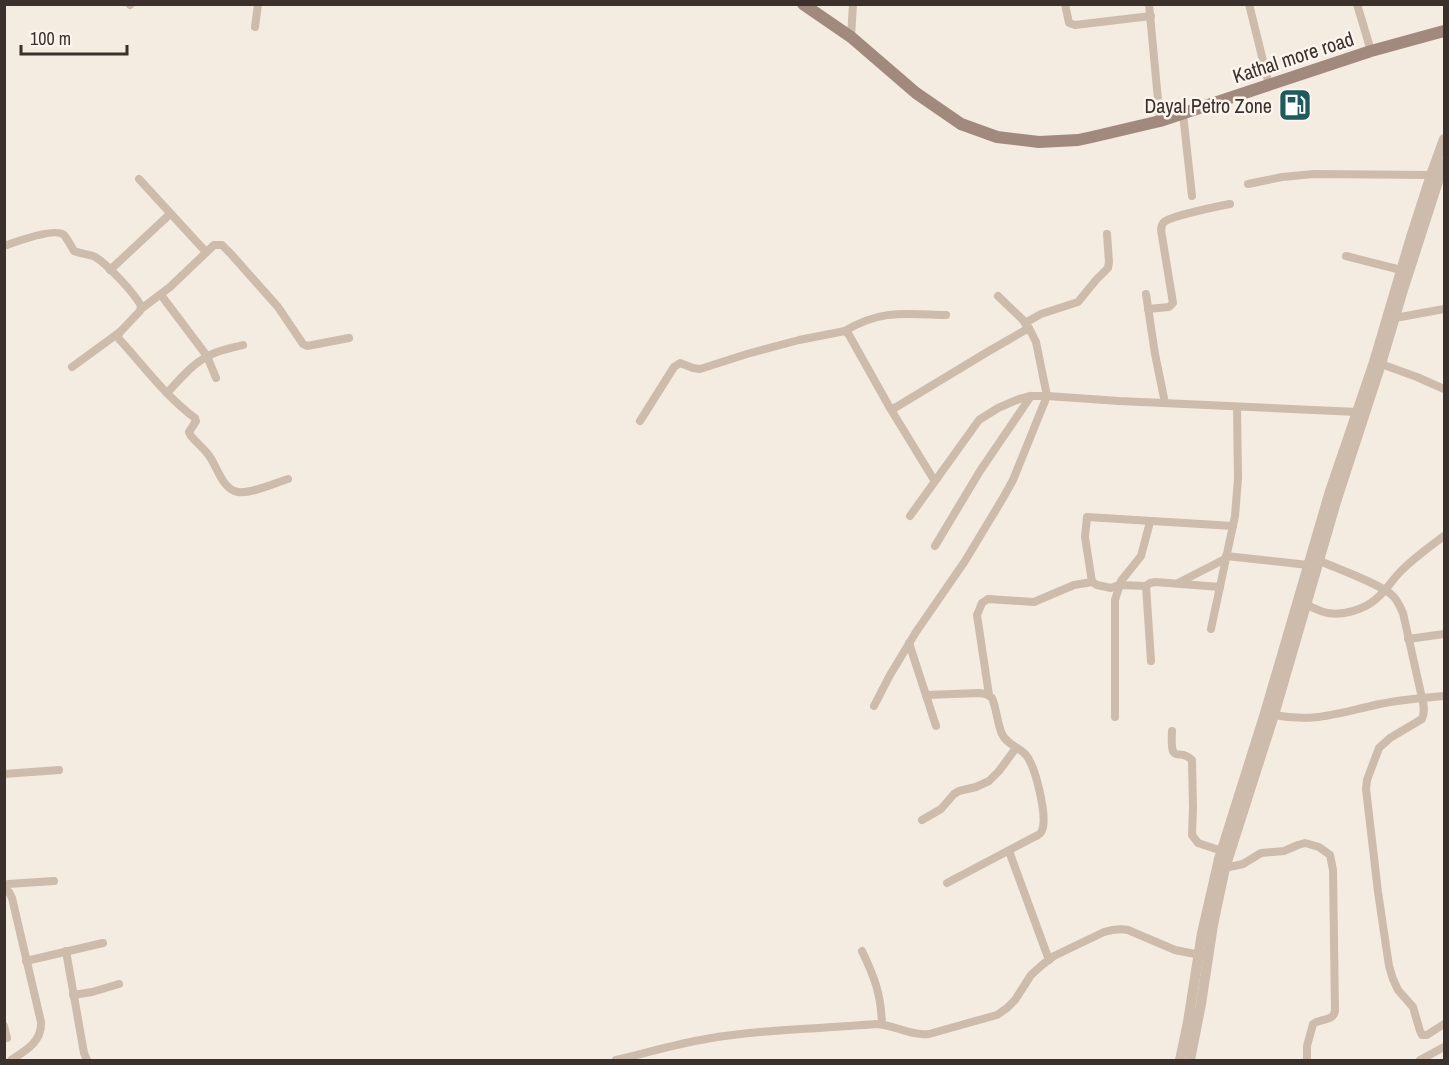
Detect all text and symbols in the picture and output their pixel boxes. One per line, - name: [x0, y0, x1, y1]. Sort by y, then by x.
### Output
- scale bar: [21, 18, 128, 56]
- street label: Kathal more road: [1229, 25, 1357, 89]
- text: 100 m: [30, 26, 71, 51]
- fuel station icon: Dayal Petro Zone: [1277, 87, 1313, 123]
- place label: Dayal Petro Zone: [1144, 92, 1272, 119]

